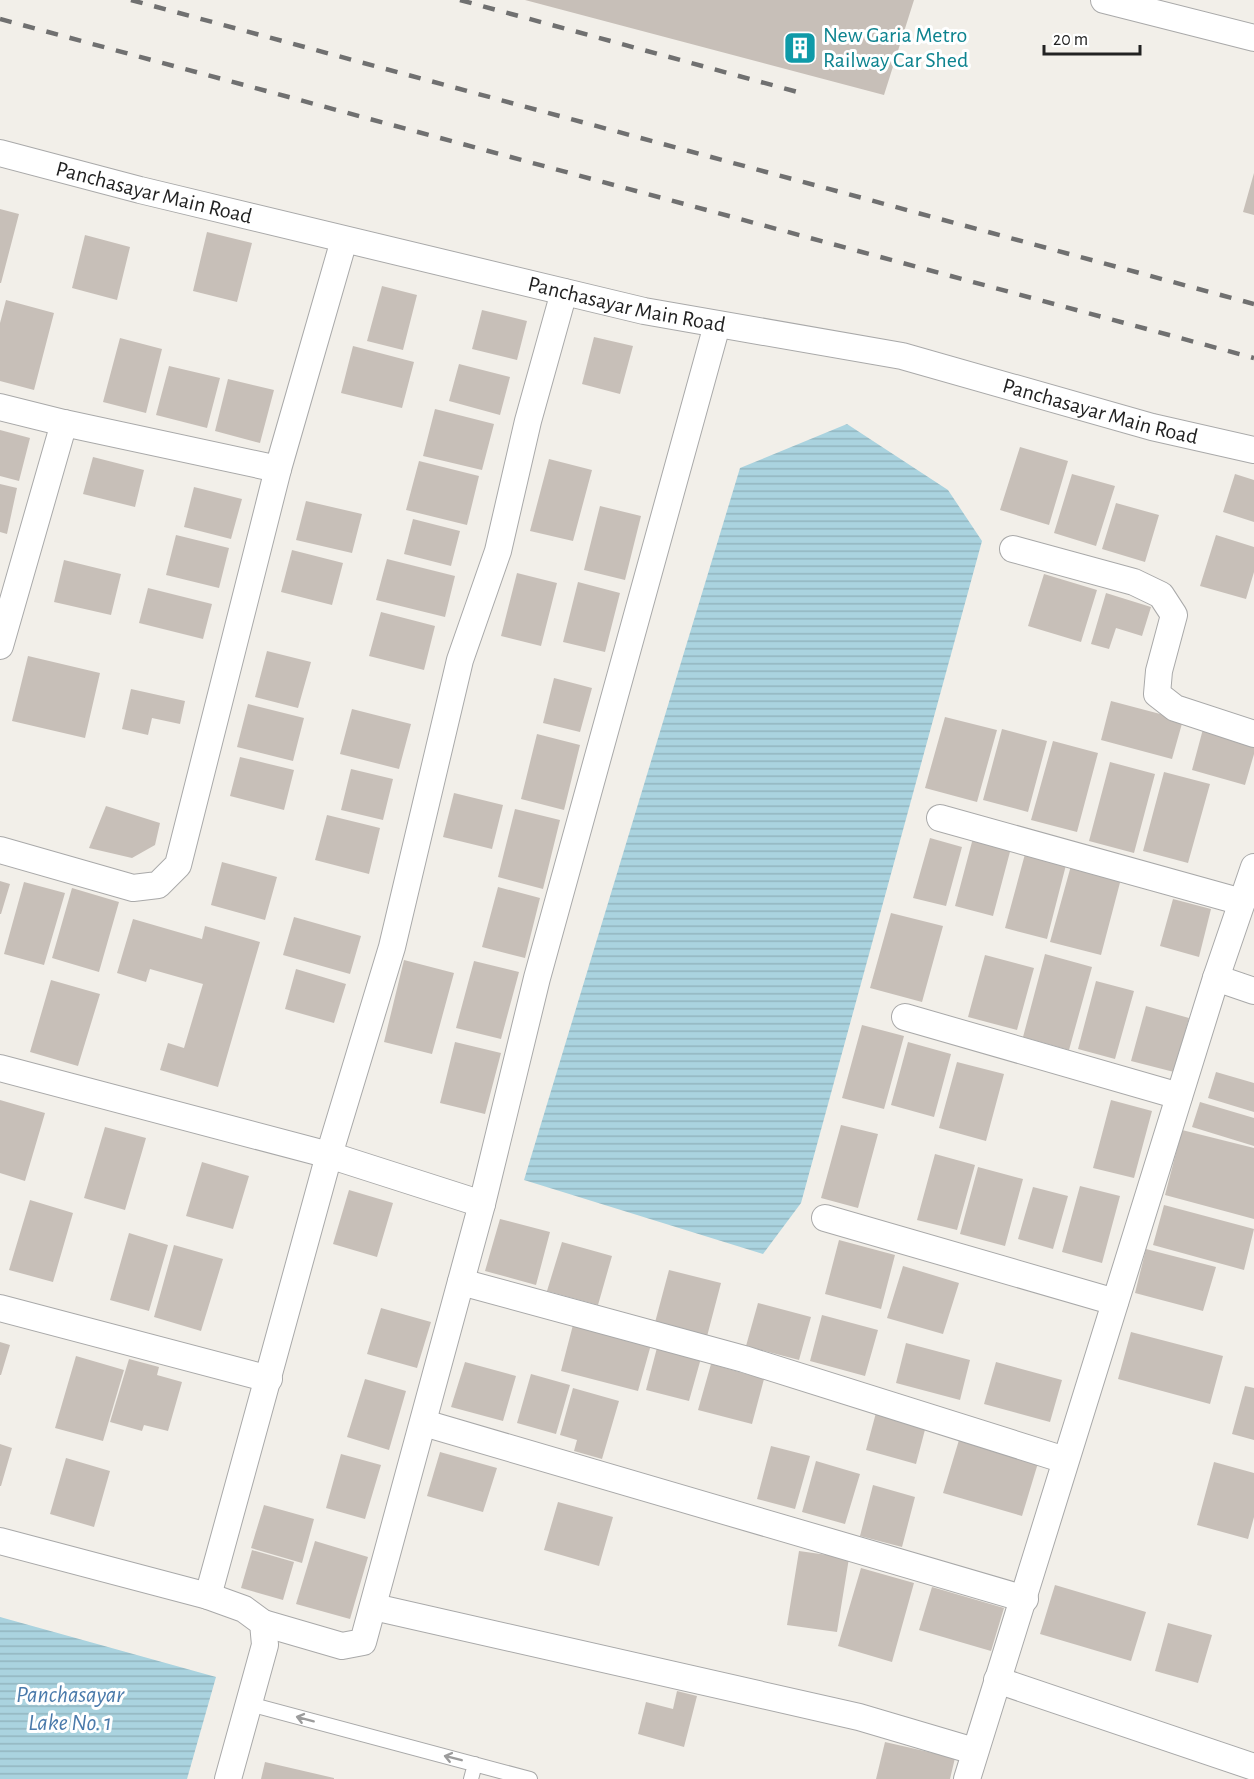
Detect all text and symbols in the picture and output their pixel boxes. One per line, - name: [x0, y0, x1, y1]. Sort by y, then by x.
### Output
- scale bar: [1044, 18, 1140, 56]
- place label: New Garia Metro Railway Car Shed: [823, 24, 968, 71]
- building icon: New Garia Metro Railway Car Shed: [782, 30, 818, 66]
- text: 20 m: [1053, 31, 1088, 49]
- street label: Panchasayar Main Road: [53, 157, 254, 228]
- street label: Panchasayar Main Road: [526, 273, 727, 336]
- street label: Panchasayar Main Road: [1000, 374, 1200, 448]
- water label: Panchasayar Lake No. 1: [16, 1683, 125, 1735]
- one-way arrow: [295, 1713, 314, 1725]
- one-way arrow: [444, 1752, 463, 1763]

